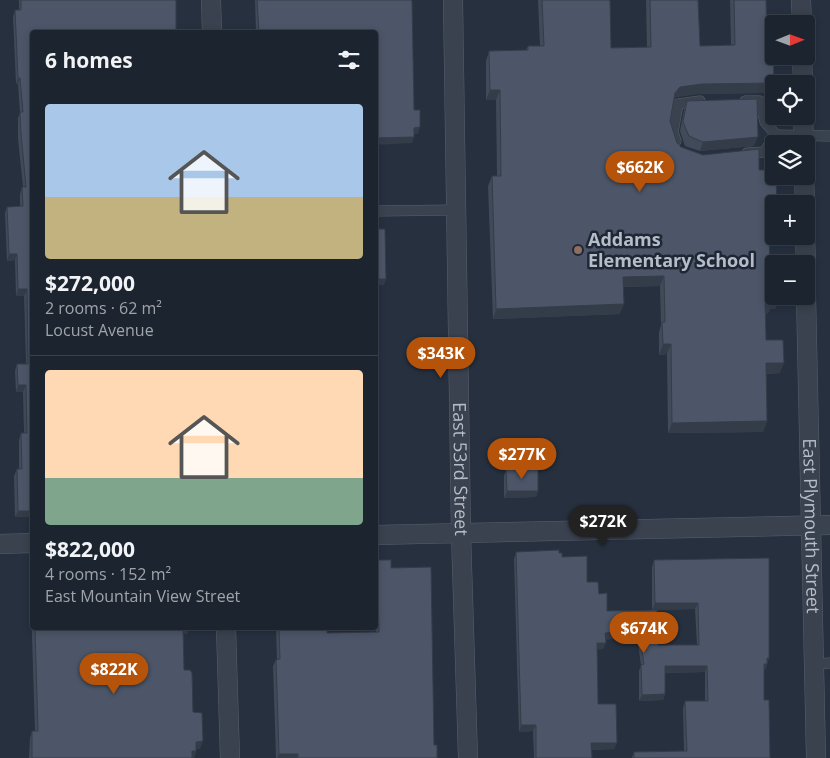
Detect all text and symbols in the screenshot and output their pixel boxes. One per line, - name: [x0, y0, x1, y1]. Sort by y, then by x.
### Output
- north arrow: [765, 15, 815, 65]
- map controls: [765, 15, 815, 305]
- text: 6 homes: [45, 46, 133, 74]
- icon: filters: [335, 46, 363, 74]
- button: locate: [765, 75, 815, 125]
- button: layers: [765, 135, 815, 185]
- icon: home: [159, 137, 249, 227]
- pin: $662K: [605, 150, 675, 193]
- text: $662K: [616, 156, 664, 178]
- button: +: [765, 195, 815, 245]
- place label: Addams Elementary School: [588, 227, 755, 272]
- marker: Addams Elementary School: [572, 244, 584, 256]
- button: −: [765, 255, 815, 305]
- text: $272,000: [45, 269, 135, 297]
- text: 2 rooms · 62 m²: [45, 297, 162, 319]
- text: Locust Avenue: [45, 319, 154, 341]
- pin: $343K: [406, 336, 476, 379]
- text: $343K: [417, 342, 465, 364]
- icon: home: [159, 402, 249, 492]
- street label: East 53rd Street: [448, 402, 474, 536]
- pin: $277K: [487, 438, 557, 480]
- street label: East Plymouth Street: [798, 438, 826, 614]
- text: $277K: [498, 443, 546, 465]
- pin: $272K: [568, 504, 638, 547]
- text: $272K: [579, 510, 627, 532]
- text: $822,000: [45, 535, 135, 563]
- text: 4 rooms · 152 m²: [45, 563, 171, 585]
- text: East Mountain View Street: [45, 585, 240, 607]
- pin: $674K: [609, 612, 679, 654]
- text: $674K: [620, 617, 668, 639]
- pin: $822K: [79, 652, 149, 695]
- text: $822K: [90, 658, 138, 680]

